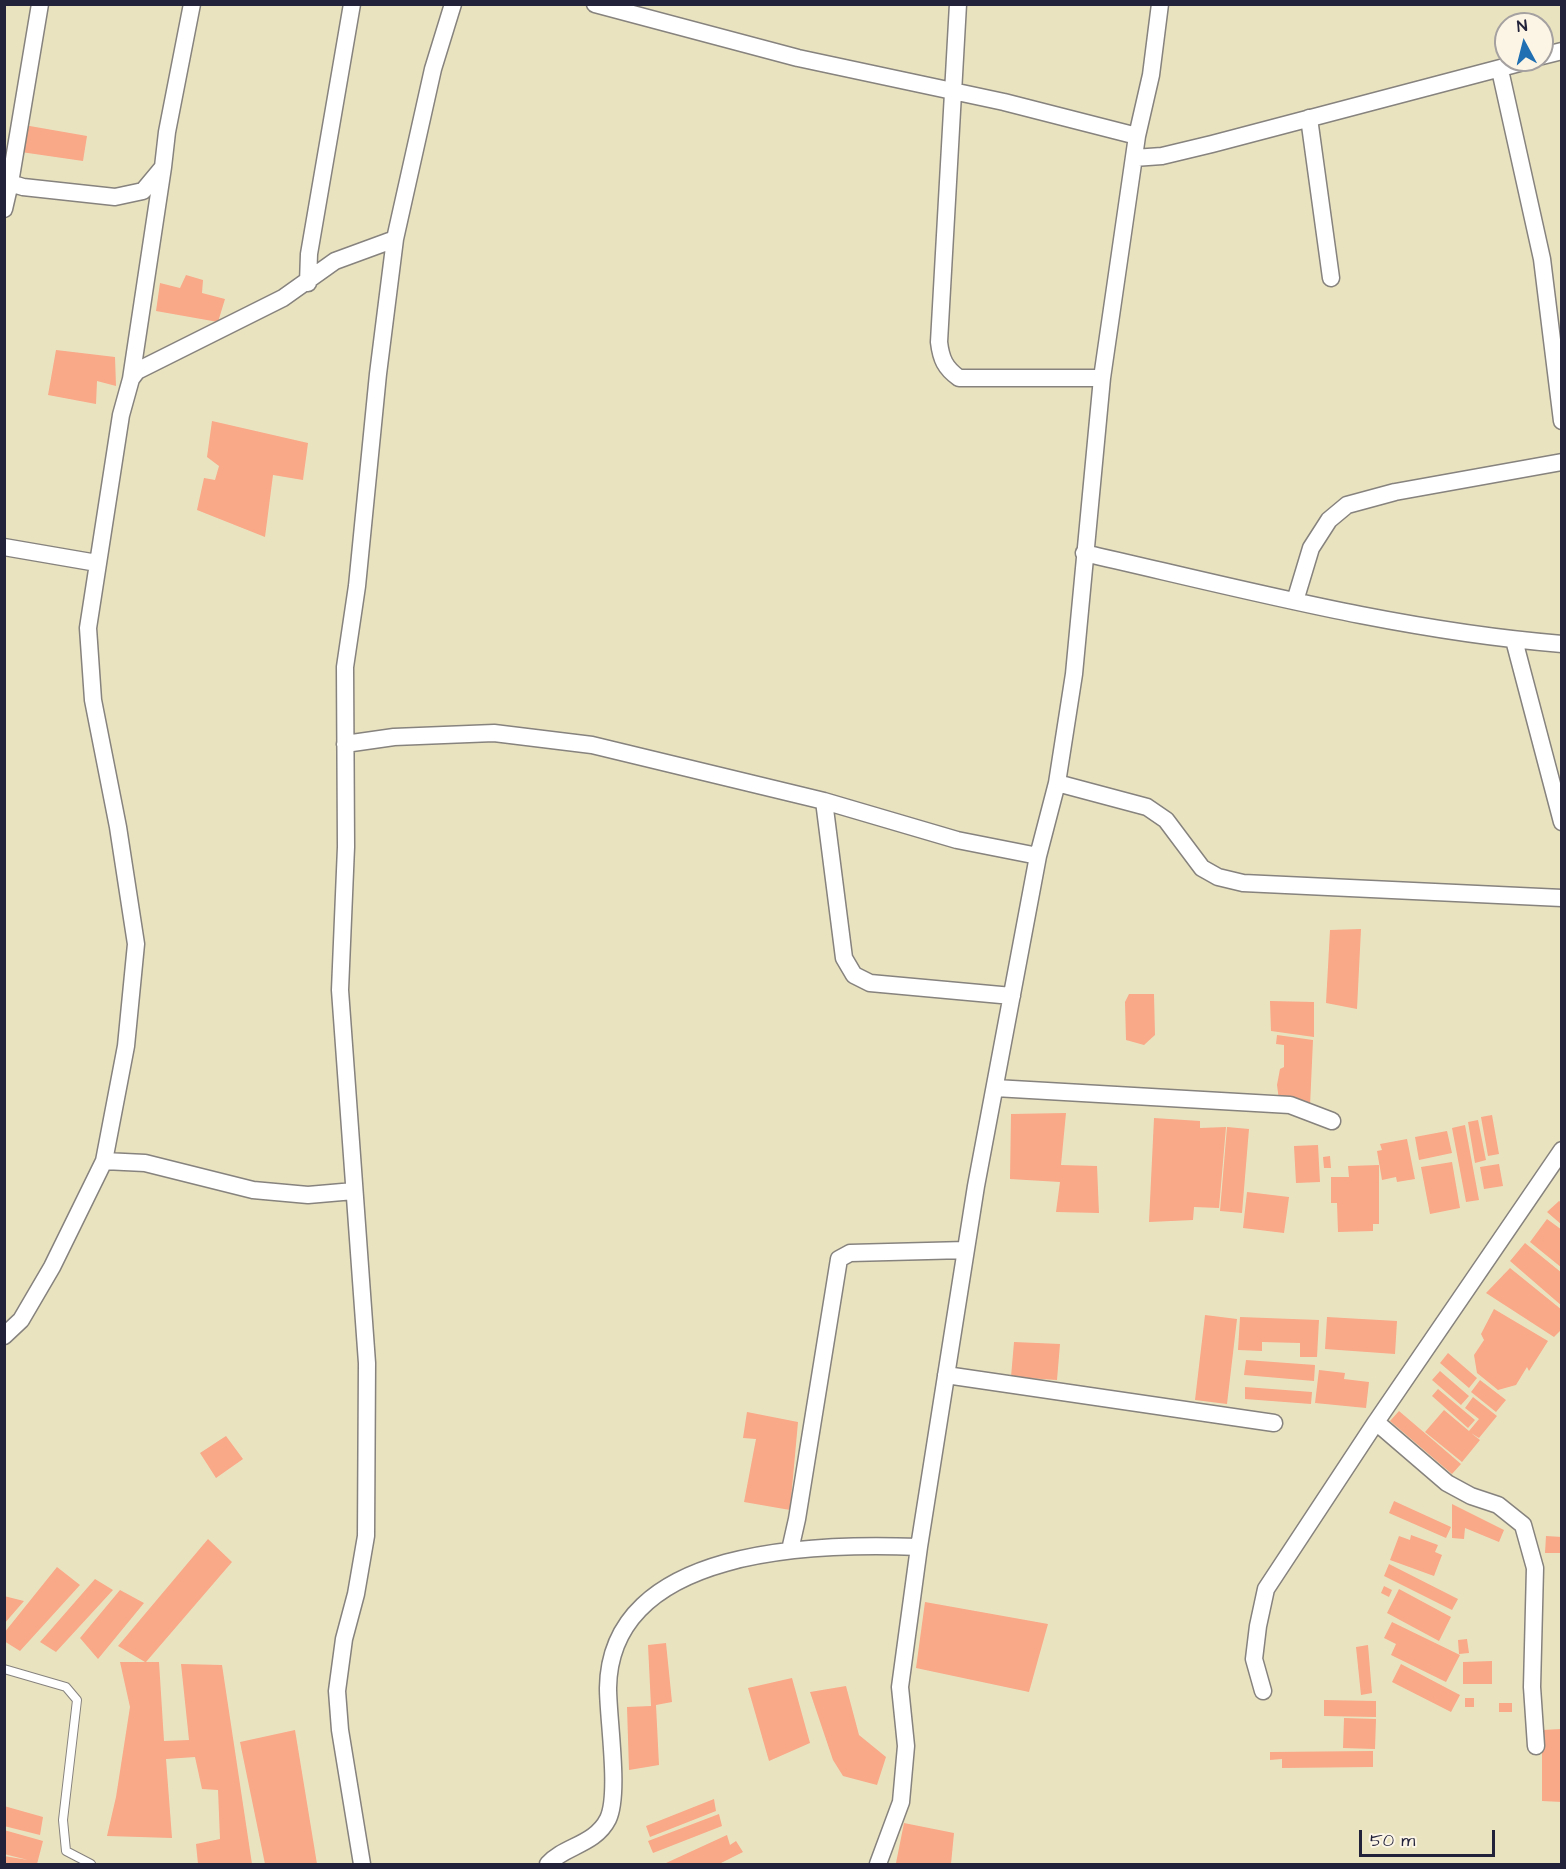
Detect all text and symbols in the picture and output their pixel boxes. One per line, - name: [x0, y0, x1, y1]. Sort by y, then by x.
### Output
- north arrow: [1494, 12, 1554, 72]
- text: N: [1516, 15, 1528, 38]
- scale bar: [1362, 1818, 1498, 1856]
- text: 50 m: [1370, 1828, 1415, 1853]

